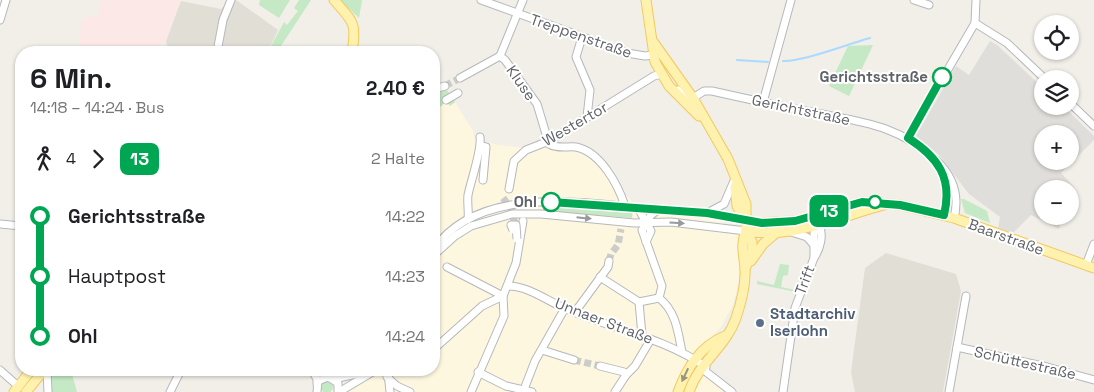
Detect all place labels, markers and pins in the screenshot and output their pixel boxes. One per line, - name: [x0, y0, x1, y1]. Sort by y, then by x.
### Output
- place label: Gerichtsstraße: [820, 67, 928, 86]
- marker: Gerichtsstraße: [932, 67, 952, 87]
- place label: Ohl: [514, 192, 537, 211]
- marker: Ohl: [541, 192, 561, 212]
- unlabelled marker: [868, 195, 882, 209]
- place label: Stadtarchiv Iserlohn: [770, 304, 855, 340]
- marker: Stadtarchiv Iserlohn: [754, 317, 766, 329]

